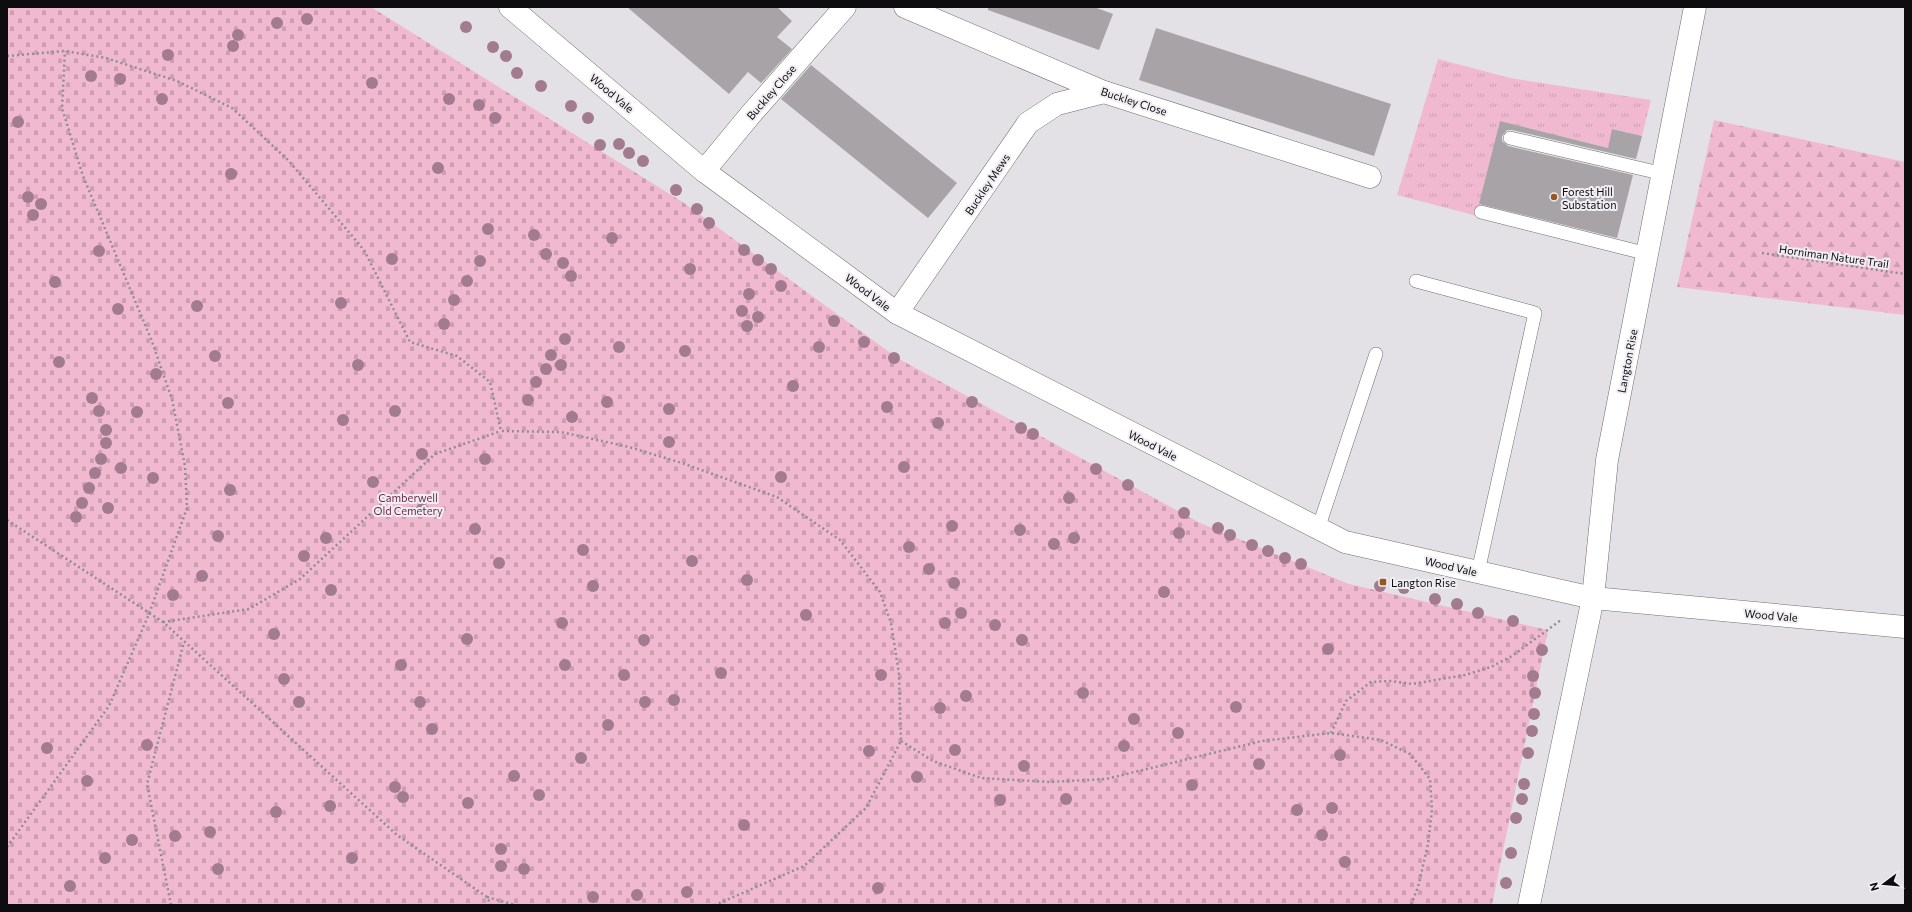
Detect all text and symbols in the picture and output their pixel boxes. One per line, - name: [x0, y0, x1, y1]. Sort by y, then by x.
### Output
- street label: Buckley Close: [744, 62, 799, 122]
- street label: Wood Vale: [587, 71, 637, 115]
- street label: Buckley Close: [1099, 84, 1169, 118]
- street label: Buckley Mews: [962, 151, 1012, 217]
- place label: Forest Hill Substation: [1562, 185, 1616, 211]
- marker: Forest Hill Substation: [1549, 192, 1559, 202]
- street label: Horniman Nature Trail: [1778, 242, 1890, 270]
- street label: Wood Vale: [843, 271, 893, 313]
- street label: Langton Rise: [1614, 328, 1640, 394]
- street label: Wood Vale: [1126, 427, 1180, 463]
- park label: Camberwell Old Cemetery: [373, 491, 443, 517]
- street label: Wood Vale: [1424, 554, 1479, 578]
- place label: Langton Rise: [1391, 576, 1456, 589]
- marker: Langton Rise: [1378, 577, 1388, 587]
- street label: Wood Vale: [1744, 606, 1798, 624]
- north arrow: [1864, 864, 1904, 904]
- text: N: [1867, 881, 1881, 893]

